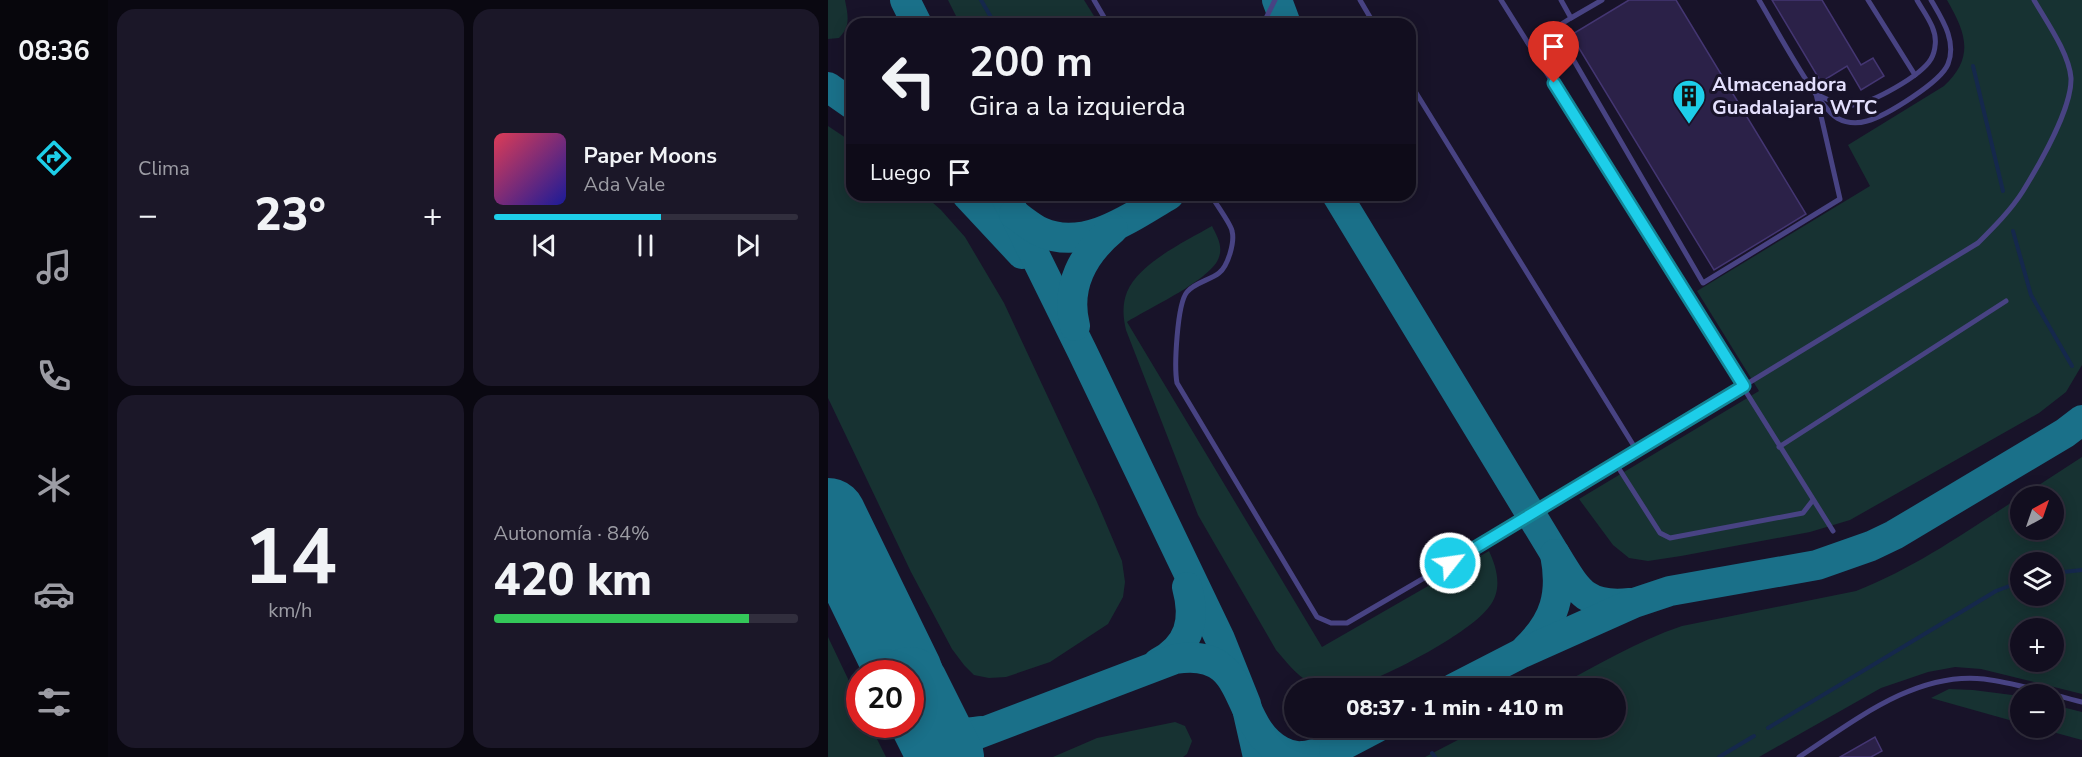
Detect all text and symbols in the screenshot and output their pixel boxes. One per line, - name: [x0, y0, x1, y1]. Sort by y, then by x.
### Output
- pin: [1528, 21, 1579, 83]
- icon: arrive: [1537, 30, 1570, 63]
- text: 08:36: [18, 33, 90, 70]
- text: 200 m: [969, 34, 1093, 91]
- icon: left: [870, 42, 948, 120]
- place label: Almacenadora Guadalajara WTC: [1712, 71, 1877, 121]
- building icon: Almacenadora Guadalajara WTC: [1671, 78, 1707, 125]
- text: Gira a la izquierda: [969, 88, 1186, 125]
- icon: directions: [33, 137, 75, 179]
- text: Paper Moons: [584, 141, 717, 171]
- text: Clima: [138, 155, 190, 182]
- icon: arrive: [943, 156, 976, 189]
- text: Luego: [870, 158, 931, 188]
- text: Ada Vale: [584, 171, 665, 198]
- text: 23°: [255, 185, 326, 246]
- text: −: [138, 193, 158, 238]
- text: +: [423, 193, 443, 238]
- icon: previous: [528, 229, 561, 262]
- icon: pause: [629, 229, 662, 262]
- icon: next: [731, 229, 764, 262]
- icon: music: [33, 246, 75, 288]
- icon: phone: [33, 355, 75, 397]
- icon: climate: [33, 464, 75, 506]
- north arrow: [2010, 486, 2064, 540]
- map controls: [2010, 486, 2064, 738]
- text: 14: [243, 504, 337, 611]
- text: Autonomía · 84%: [494, 520, 650, 547]
- position arrow: [1418, 531, 1482, 595]
- text: 420 km: [494, 550, 652, 611]
- button: layers: [2010, 552, 2064, 606]
- icon: car: [33, 573, 75, 615]
- text: km/h: [268, 597, 312, 624]
- button: +: [2010, 618, 2064, 672]
- speed limit sign: 20: [846, 660, 924, 738]
- icon: filters: [33, 681, 75, 723]
- button: −: [2010, 684, 2064, 738]
- text: 08:37 · 1 min · 410 m: [1346, 693, 1564, 723]

